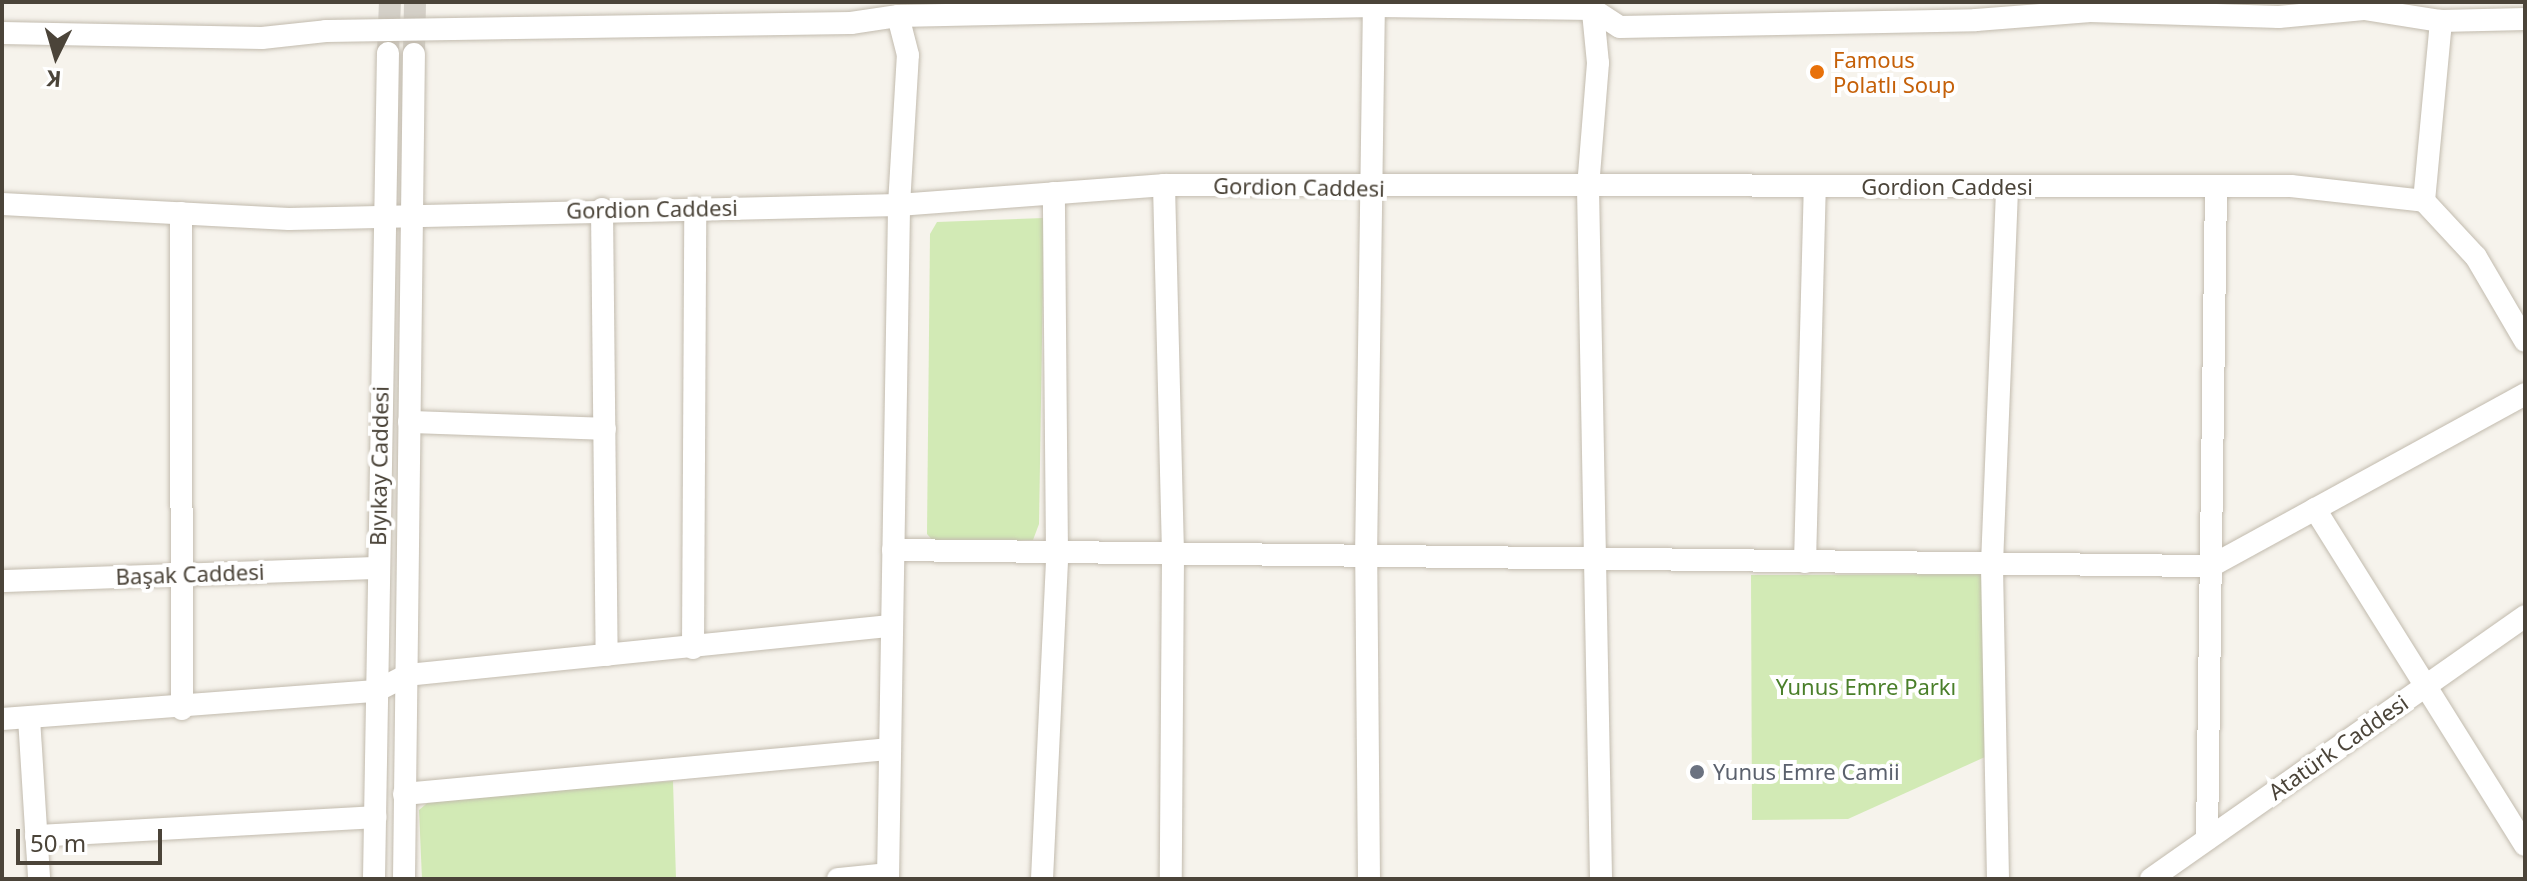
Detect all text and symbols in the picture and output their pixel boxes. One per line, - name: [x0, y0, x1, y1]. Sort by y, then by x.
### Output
- north arrow: [16, 16, 96, 96]
- place label: Famous Polatlı Soup: [1833, 46, 1955, 98]
- marker: Famous Polatlı Soup: [1808, 63, 1826, 81]
- text: K: [45, 64, 63, 95]
- street label: Gordion Caddesi: [1213, 172, 1385, 202]
- street label: Gordion Caddesi: [1861, 174, 2033, 200]
- street label: Gordion Caddesi: [566, 194, 738, 224]
- street label: Bıyıkay Caddesi: [364, 386, 394, 546]
- street label: Başak Caddesi: [115, 558, 265, 590]
- park label: Yunus Emre Parkı: [1776, 674, 1956, 700]
- street label: Atatürk Caddesi: [2263, 689, 2413, 805]
- place label: Yunus Emre Camii: [1713, 759, 1900, 785]
- marker: Yunus Emre Camii: [1688, 763, 1706, 781]
- scale bar: [20, 813, 166, 863]
- text: 50 m: [30, 826, 86, 859]

